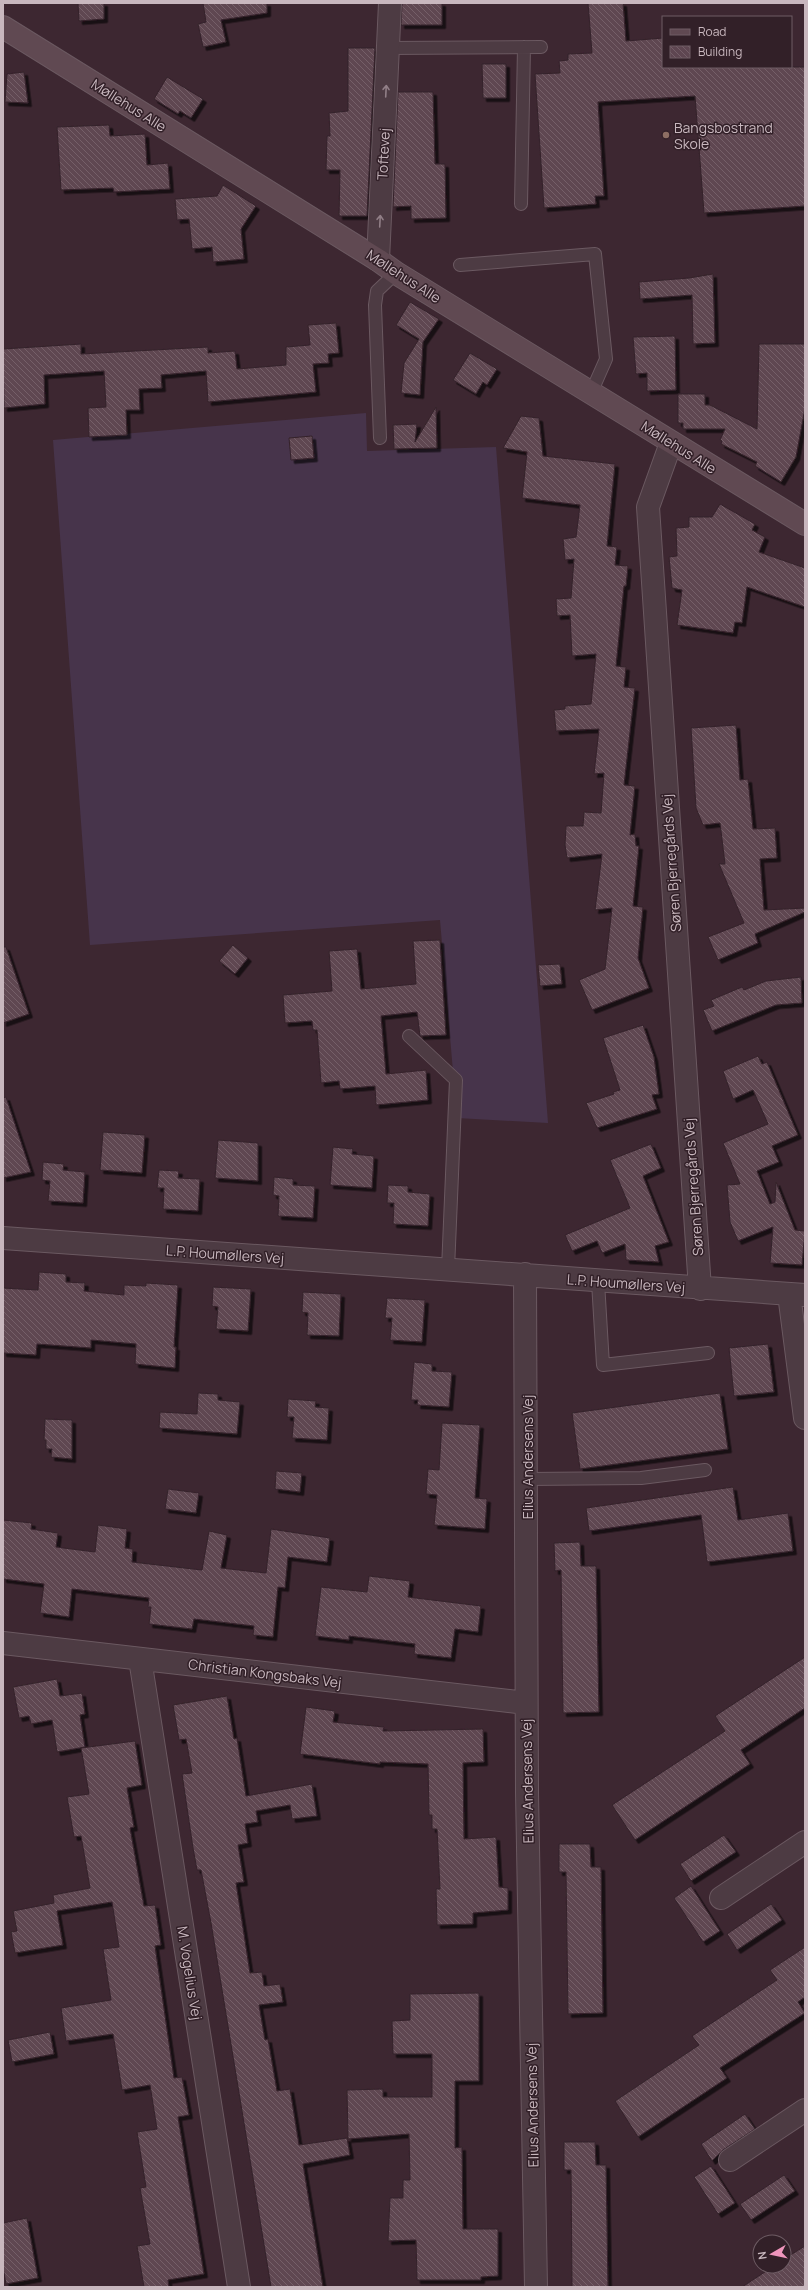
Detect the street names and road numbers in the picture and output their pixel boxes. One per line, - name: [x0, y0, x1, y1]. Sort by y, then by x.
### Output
- street label: Møllehus Alle: [88, 74, 170, 136]
- street label: Toftevej: [372, 127, 394, 181]
- street label: Møllehus Alle: [363, 245, 445, 307]
- street label: Møllehus Alle: [638, 416, 720, 478]
- street label: Søren Bjerregårds Vej: [657, 793, 685, 933]
- street label: Søren Bjerregårds Vej: [679, 1117, 707, 1257]
- street label: L.P. Houmøllers Vej: [165, 1240, 285, 1268]
- street label: L.P. Houmøllers Vej: [566, 1269, 686, 1297]
- street label: Elius Andersens Vej: [518, 1395, 537, 1519]
- street label: Christian Kongsbaks Vej: [187, 1654, 343, 1692]
- street label: Elius Andersens Vej: [516, 1719, 538, 1843]
- street label: M. Vogelius Vej: [173, 1925, 207, 2021]
- street label: Elius Andersens Vej: [521, 2043, 543, 2167]

